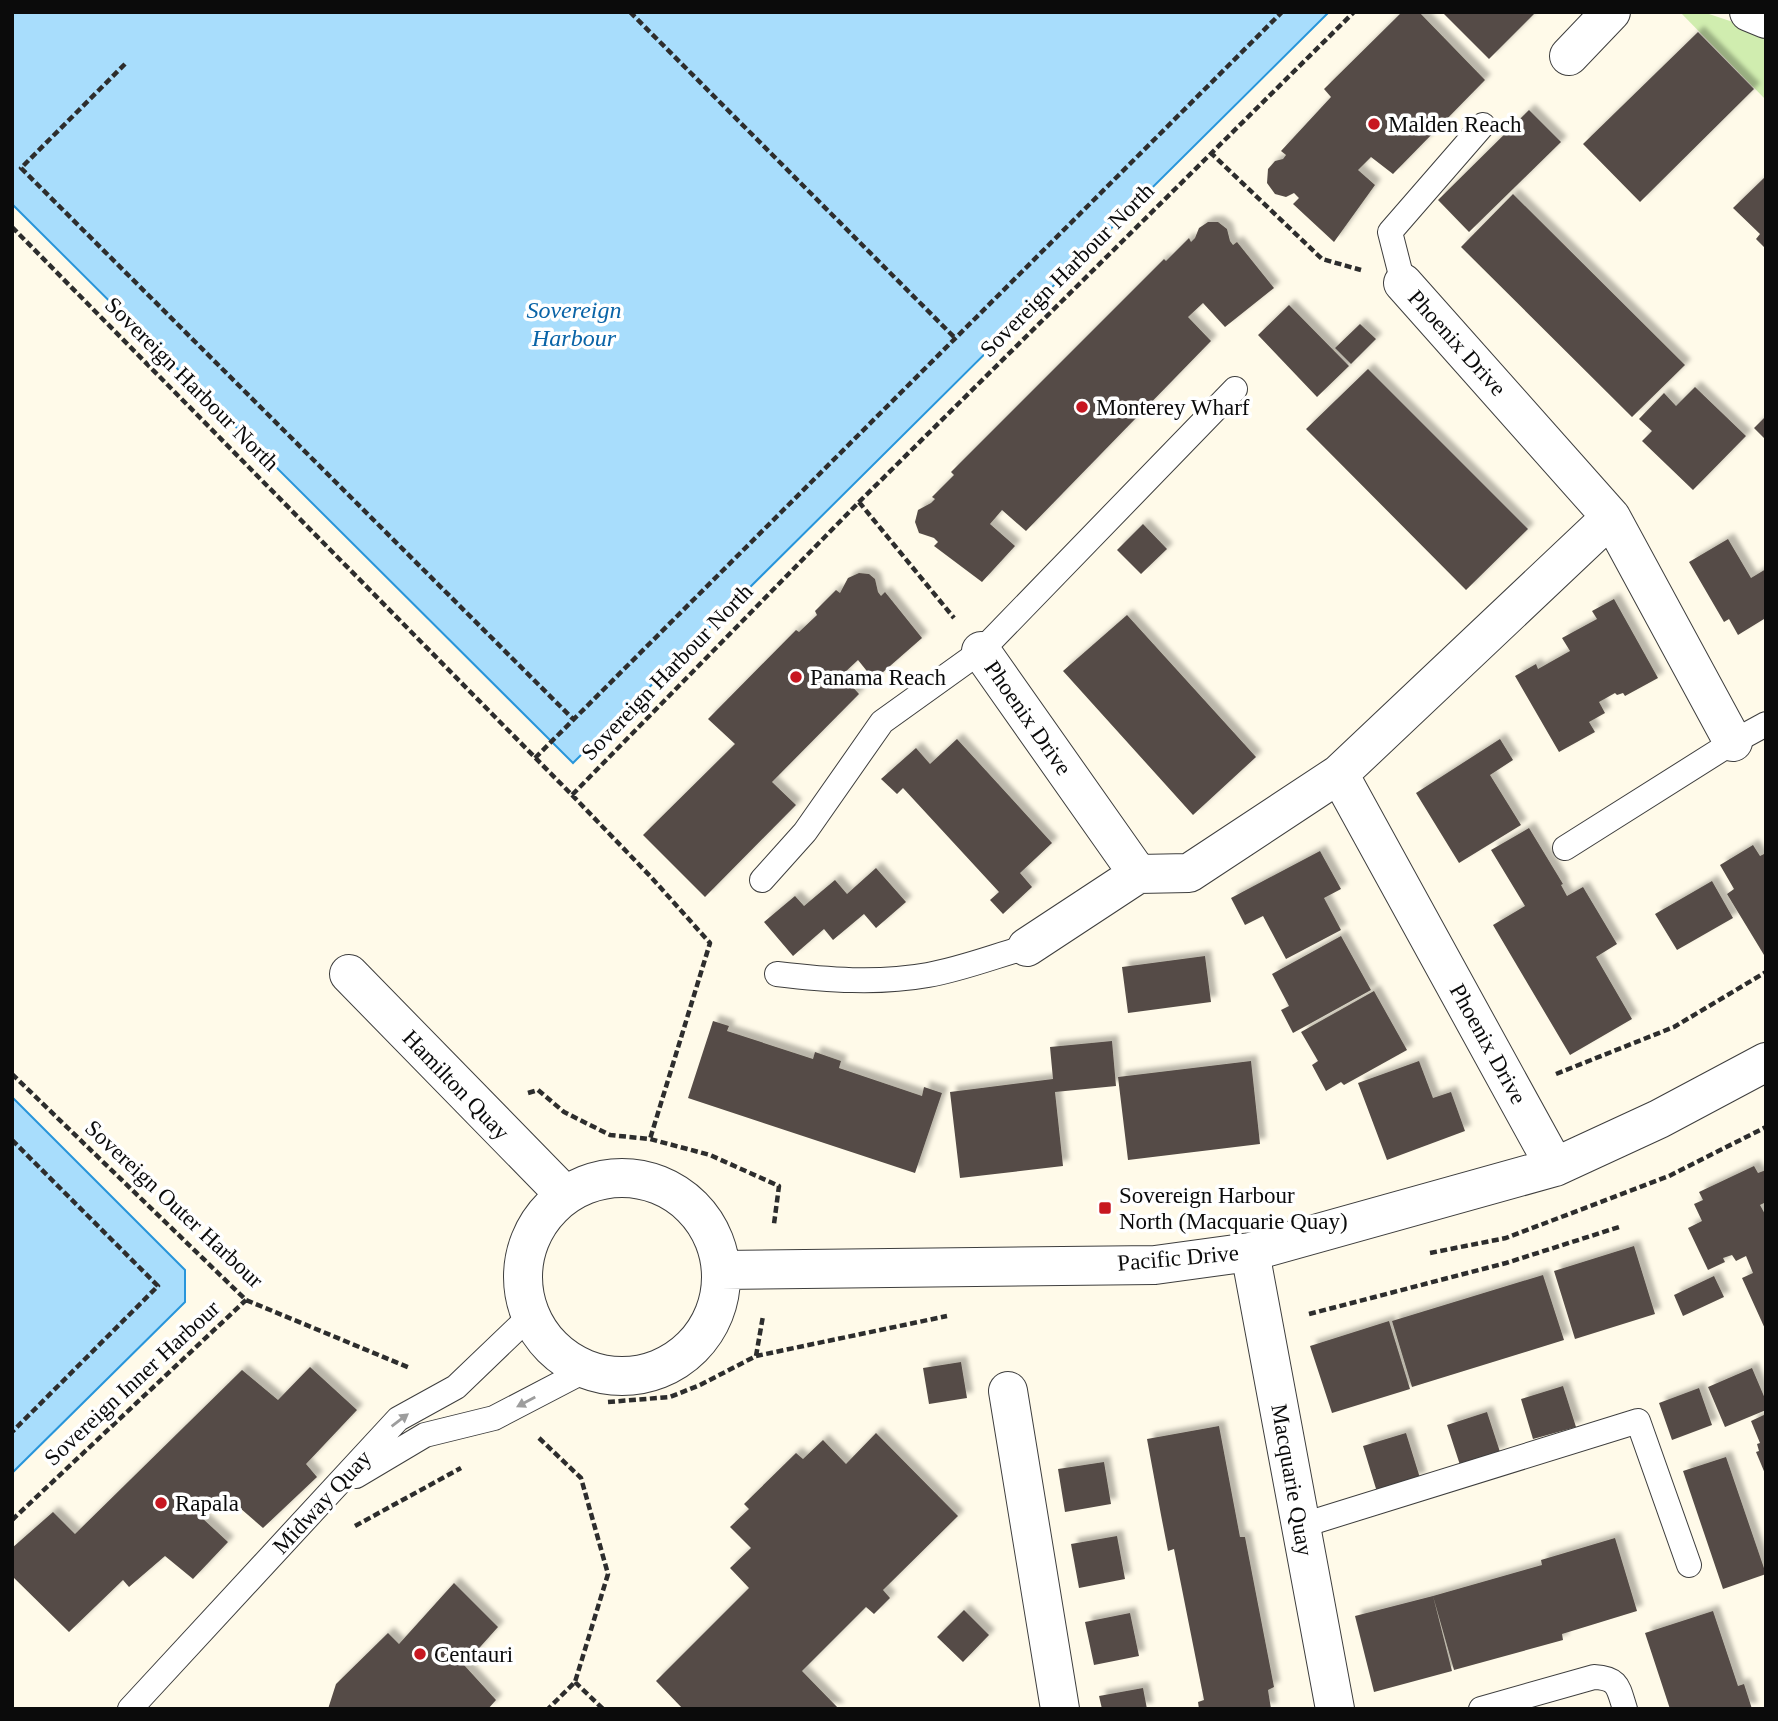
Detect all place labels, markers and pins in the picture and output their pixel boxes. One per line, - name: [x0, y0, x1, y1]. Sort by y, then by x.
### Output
- place label: Malden Reach: [1388, 112, 1522, 137]
- marker: Malden Reach: [1366, 116, 1382, 132]
- place label: Monterey Wharf: [1096, 395, 1250, 420]
- marker: Monterey Wharf: [1074, 399, 1090, 415]
- place label: Panama Reach: [810, 665, 947, 690]
- marker: Panama Reach: [788, 669, 804, 685]
- place label: Sovereign Harbour North (Macquarie Quay): [1119, 1183, 1348, 1234]
- marker: Sovereign Harbour North (Macquarie Quay): [1097, 1200, 1113, 1216]
- place label: Rapala: [175, 1491, 239, 1516]
- marker: Rapala: [153, 1495, 169, 1511]
- place label: Centauri: [434, 1642, 513, 1667]
- marker: Centauri: [412, 1646, 428, 1662]

